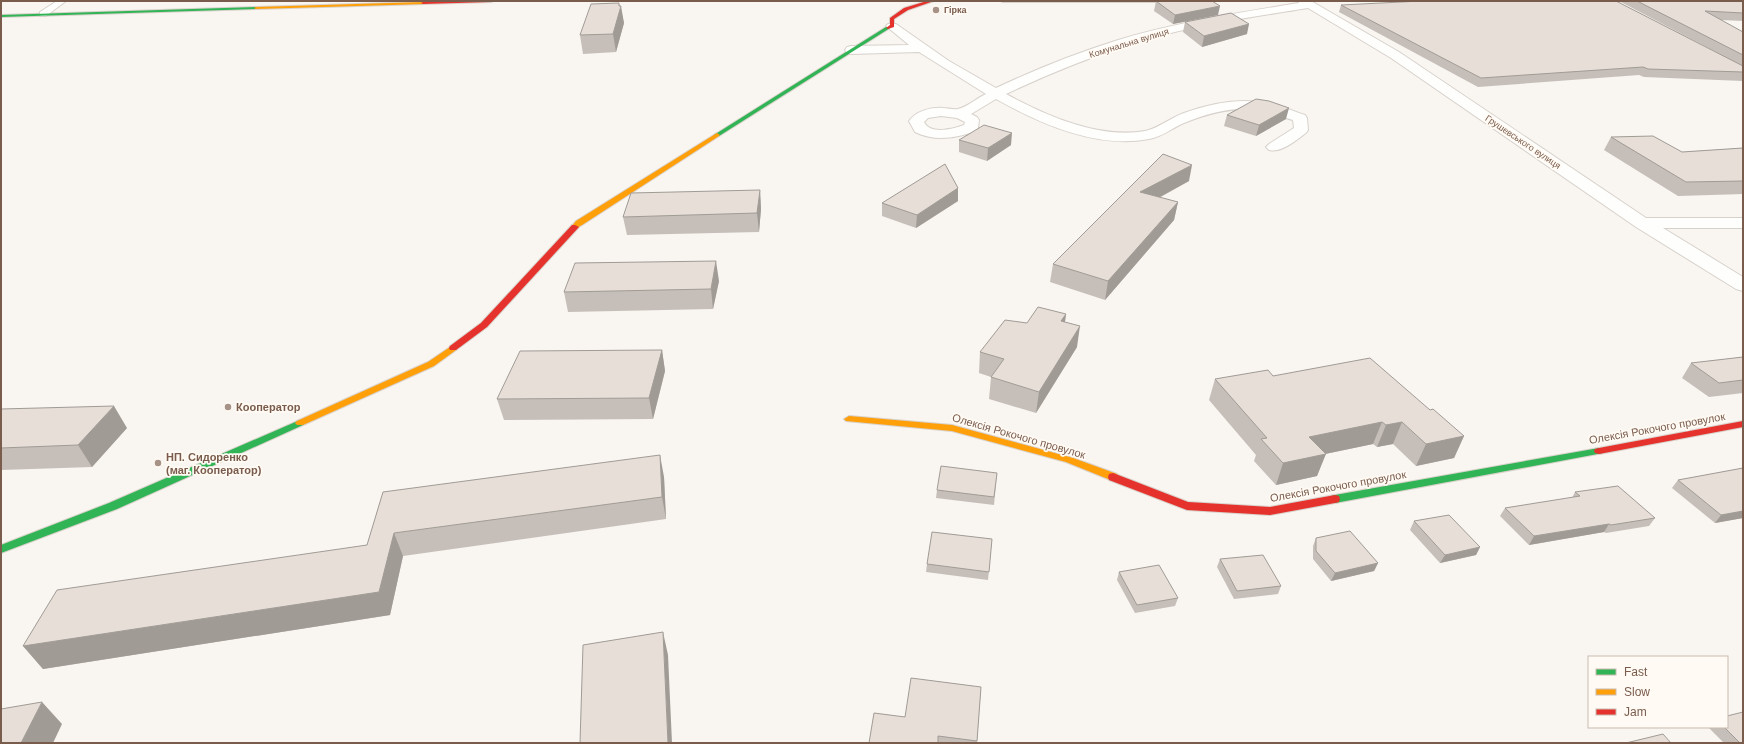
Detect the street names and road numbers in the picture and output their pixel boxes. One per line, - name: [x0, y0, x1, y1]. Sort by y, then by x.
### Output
- street label: Комунальна вулиця: [1088, 26, 1170, 60]
- street label: Грушевського вулиця: [1483, 113, 1563, 171]
- street label: Олексія Рокочого провулок: [1588, 410, 1726, 446]
- street label: Олексія Рокочого провулок: [951, 411, 1087, 461]
- street label: Олексія Рокочого провулок: [1269, 468, 1407, 504]

